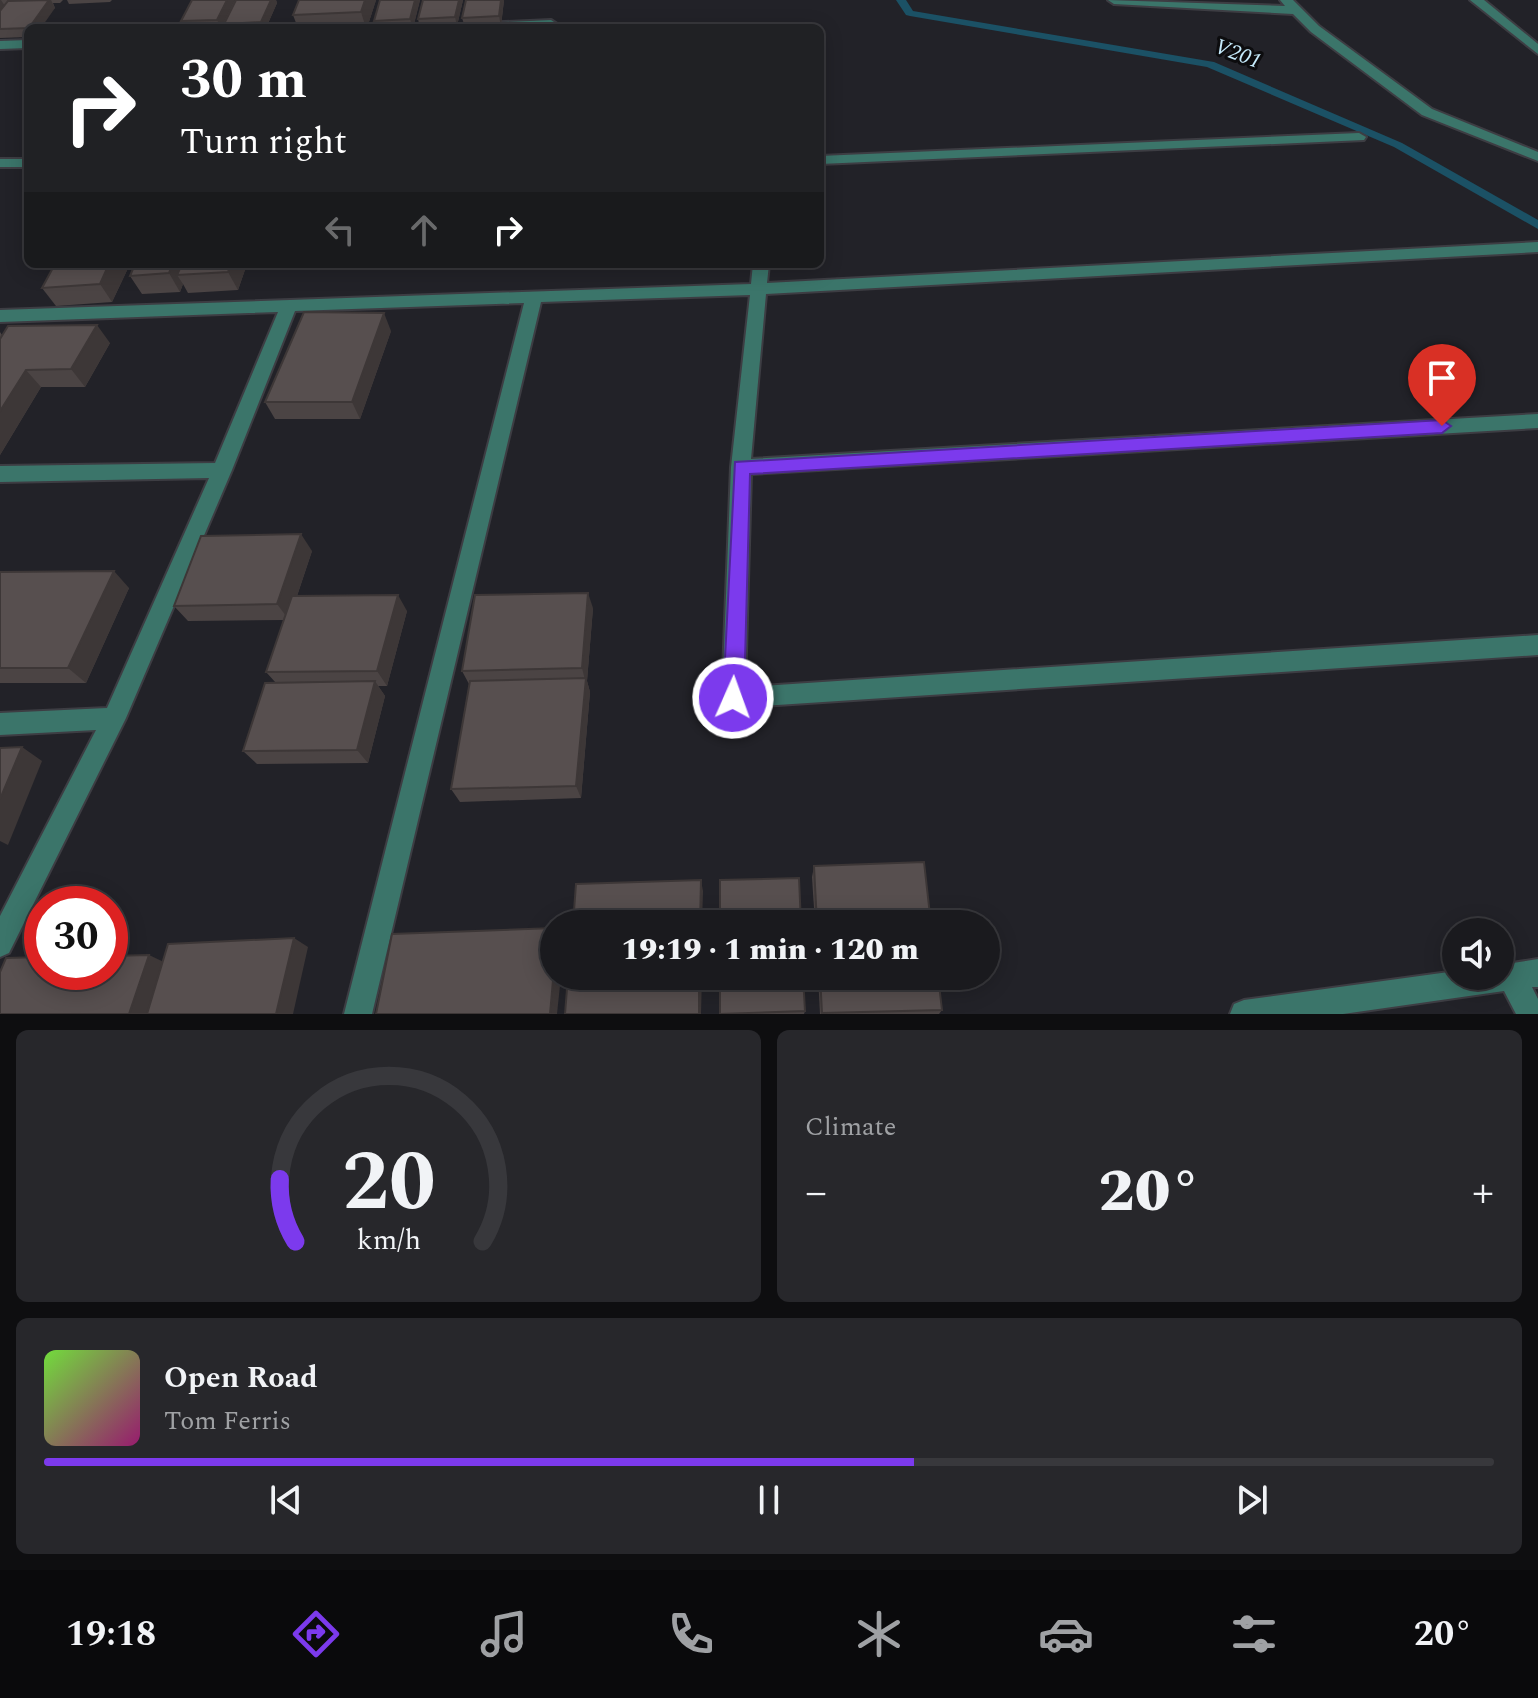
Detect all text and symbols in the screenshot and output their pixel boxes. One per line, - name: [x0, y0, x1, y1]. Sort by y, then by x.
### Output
- water label: V201: [1209, 30, 1267, 78]
- text: 30 m: [180, 38, 307, 123]
- icon: right: [48, 56, 152, 160]
- text: Turn right: [180, 115, 347, 170]
- icon: left: [318, 208, 362, 252]
- icon: ahead: [402, 208, 446, 252]
- icon: right: [486, 208, 530, 252]
- pin: [1408, 344, 1476, 426]
- icon: arrive: [1420, 356, 1464, 400]
- position arrow: [691, 656, 775, 740]
- speed limit sign: 30: [24, 886, 128, 990]
- map controls: [1442, 918, 1514, 990]
- button: sound: [1442, 918, 1514, 990]
- text: 19:19 · 1 min · 120 m: [621, 927, 919, 973]
- text: Climate: [805, 1107, 896, 1147]
- text: 20: [342, 1120, 435, 1247]
- text: 20°: [1099, 1146, 1201, 1238]
- text: −: [805, 1159, 827, 1226]
- text: +: [1472, 1159, 1494, 1226]
- text: km/h: [356, 1219, 421, 1262]
- text: Open Road: [164, 1355, 318, 1401]
- text: Tom Ferris: [164, 1401, 291, 1441]
- icon: previous: [264, 1478, 308, 1522]
- icon: pause: [747, 1478, 791, 1522]
- icon: next: [1230, 1478, 1274, 1522]
- icon: directions: [288, 1606, 344, 1662]
- icon: music: [476, 1606, 532, 1662]
- icon: phone: [663, 1606, 719, 1662]
- icon: climate: [851, 1606, 907, 1662]
- icon: car: [1038, 1606, 1094, 1662]
- icon: filters: [1226, 1606, 1282, 1662]
- text: 19:18: [66, 1607, 156, 1662]
- text: 20°: [1414, 1607, 1472, 1662]

